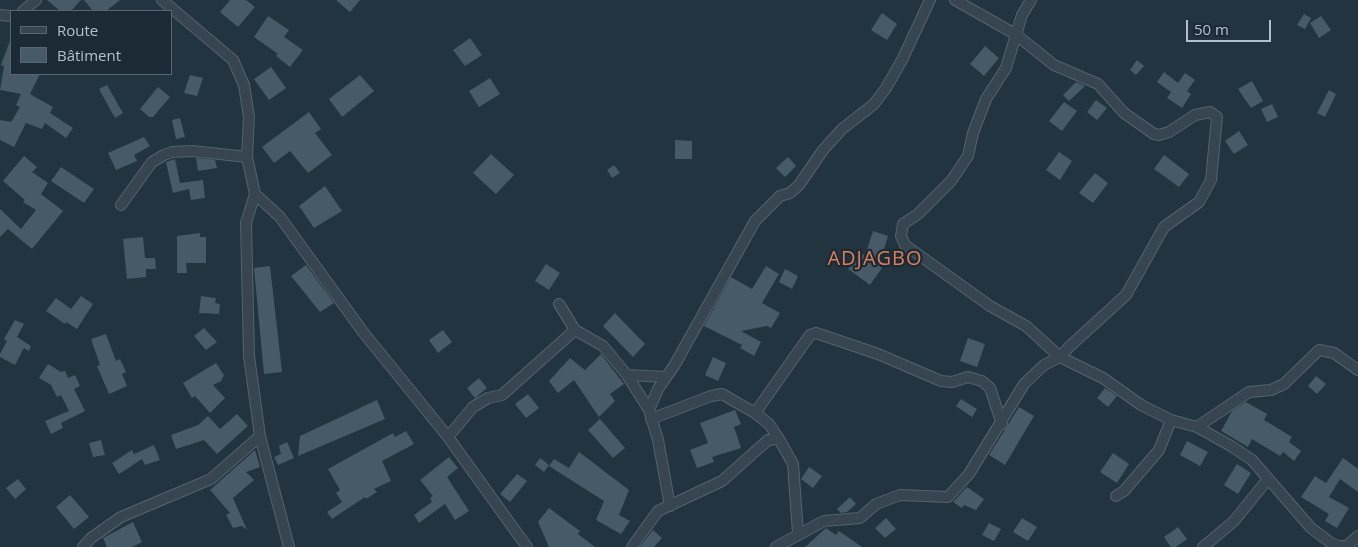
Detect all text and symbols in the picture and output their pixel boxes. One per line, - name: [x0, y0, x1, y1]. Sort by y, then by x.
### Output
- legend: [10, 10, 172, 75]
- scale bar: [1188, 10, 1273, 42]
- text: 50 m: [1194, 19, 1229, 39]
- text: Route: [57, 20, 98, 40]
- text: Bâtiment: [57, 45, 121, 65]
- district label: ADJAGBO: [827, 247, 923, 271]

